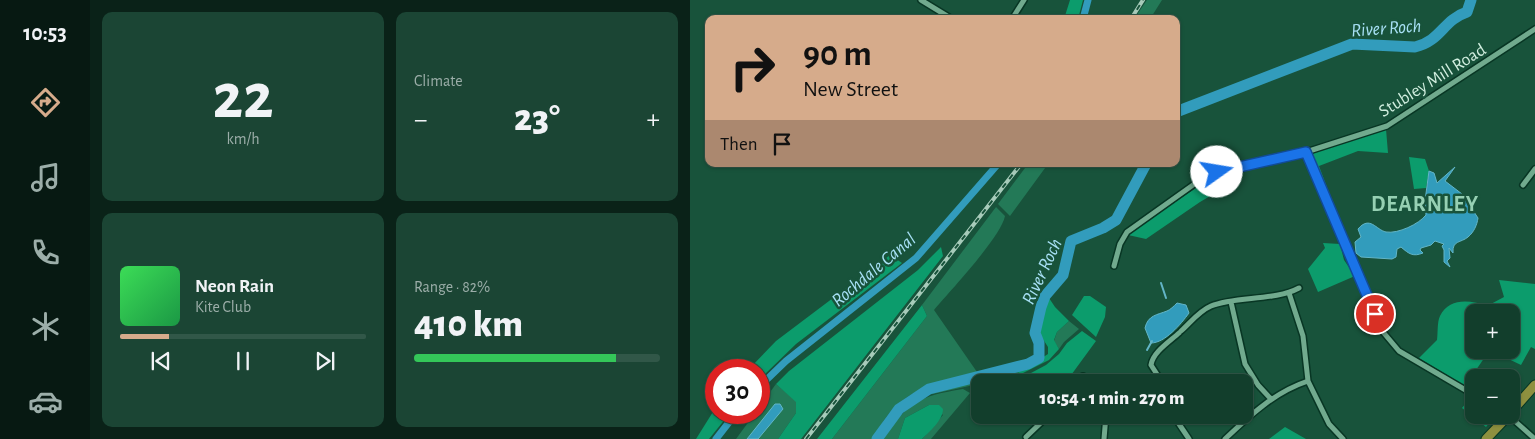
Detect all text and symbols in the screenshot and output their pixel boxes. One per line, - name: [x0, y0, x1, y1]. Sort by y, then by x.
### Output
- water label: River Roch: [1350, 17, 1422, 40]
- text: 10:53: [23, 22, 67, 44]
- icon: right: [720, 35, 785, 100]
- text: 90 m: [803, 37, 872, 72]
- street label: Stubley Mill Road: [1376, 41, 1489, 121]
- text: 22: [212, 65, 274, 130]
- text: Climate: [414, 73, 463, 89]
- text: New Street: [803, 78, 898, 100]
- icon: directions: [28, 85, 63, 120]
- text: 23°: [514, 100, 560, 138]
- text: −: [414, 106, 427, 134]
- text: +: [647, 106, 660, 134]
- icon: arrive: [768, 130, 796, 158]
- text: km/h: [226, 131, 260, 147]
- text: Then: [720, 135, 758, 154]
- position arrow: [1190, 145, 1242, 197]
- icon: music: [28, 160, 63, 195]
- district label: DEARNLEY: [1371, 193, 1479, 215]
- water label: Rochdale Canal: [828, 229, 920, 311]
- icon: phone: [28, 235, 63, 270]
- water label: River Roch: [1019, 236, 1066, 307]
- text: Neon Rain: [195, 277, 274, 296]
- text: Range · 82%: [414, 279, 490, 295]
- pin: [1354, 293, 1396, 335]
- text: Kite Club: [195, 299, 251, 315]
- icon: arrive: [1361, 300, 1389, 328]
- map controls: [1465, 304, 1520, 424]
- button: +: [1465, 304, 1520, 359]
- text: 410 km: [414, 306, 523, 344]
- icon: climate: [28, 309, 63, 344]
- icon: previous: [147, 347, 175, 375]
- icon: pause: [229, 347, 257, 375]
- icon: next: [311, 347, 339, 375]
- speed limit sign: 30: [705, 359, 770, 424]
- button: −: [1465, 369, 1520, 424]
- icon: car: [28, 384, 63, 419]
- text: 10:54 · 1 min · 270 m: [1040, 389, 1184, 408]

